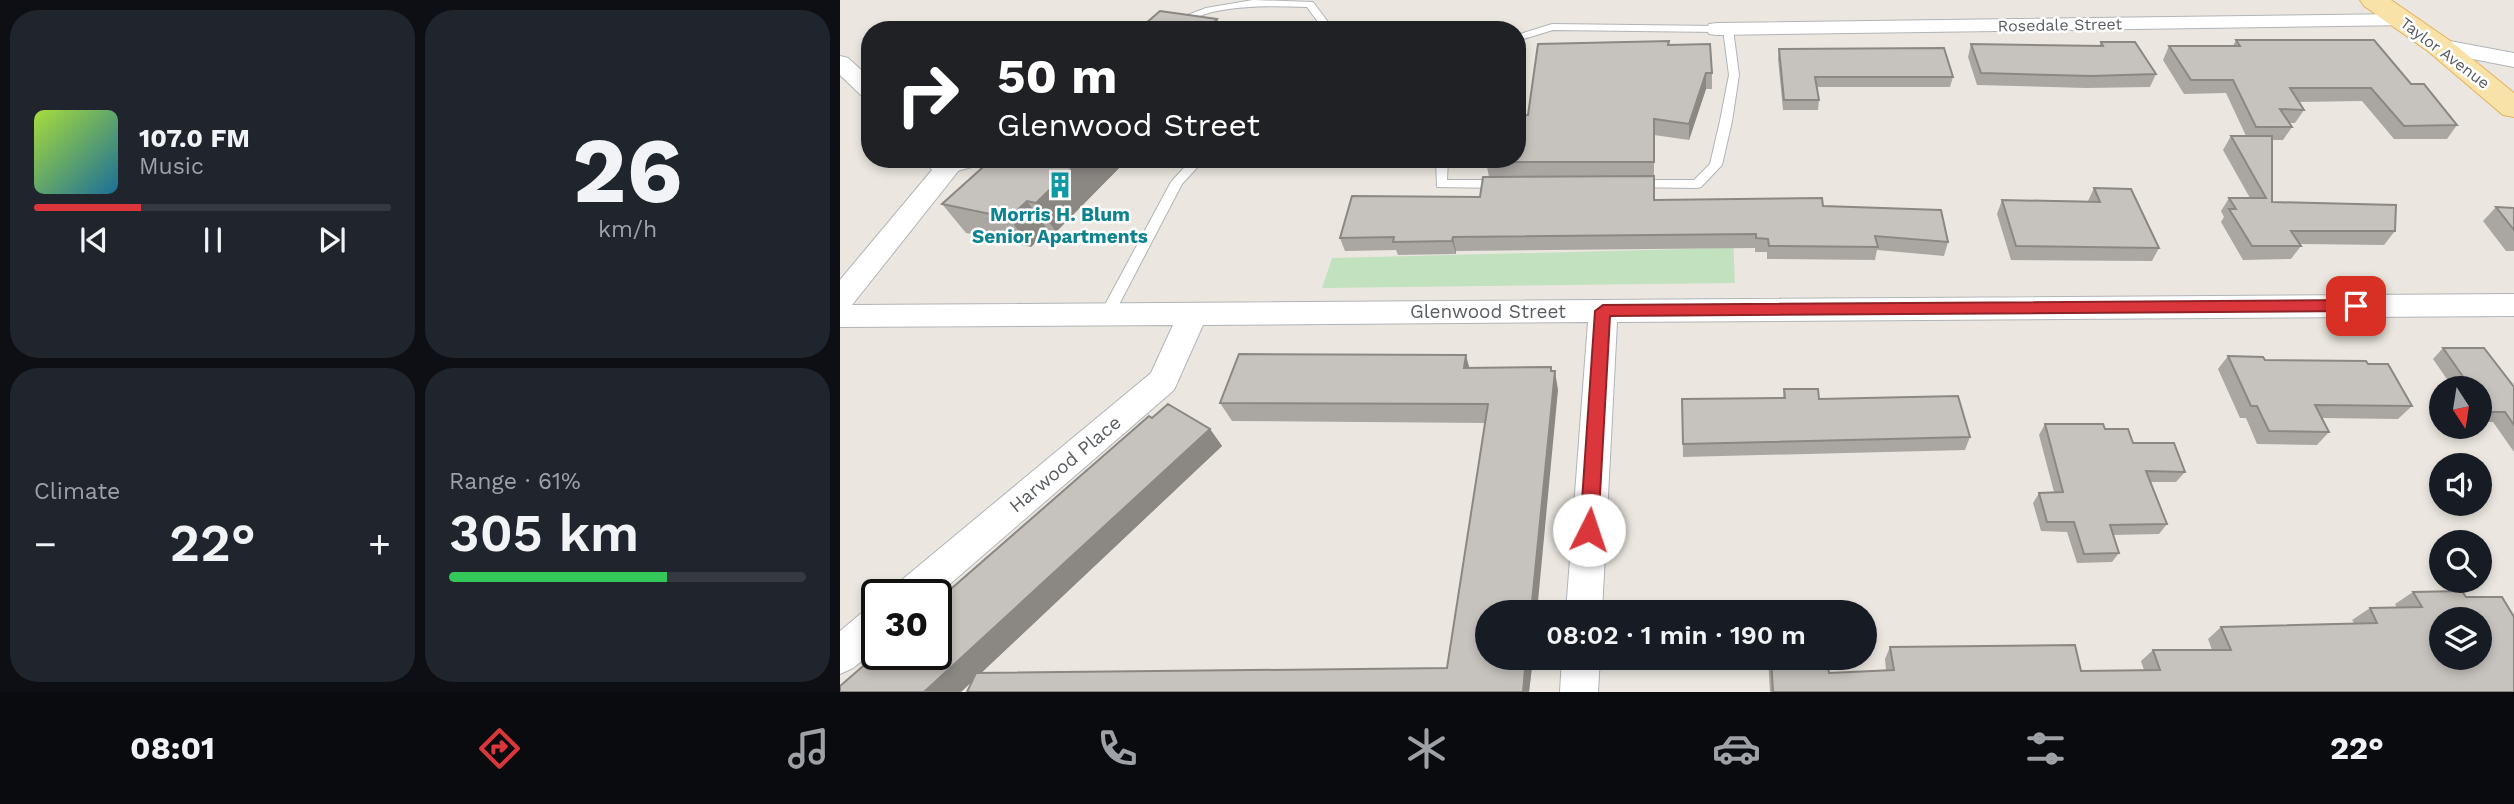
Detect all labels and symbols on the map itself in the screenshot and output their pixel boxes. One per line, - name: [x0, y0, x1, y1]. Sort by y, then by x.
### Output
- street label: Taylor Avenue: [2397, 13, 2493, 93]
- street label: Rosedale Street: [1998, 14, 2123, 36]
- building icon: Morris H. Blum Senior Apartments: [1045, 170, 1075, 200]
- place label: Morris H. Blum Senior Apartments: [972, 203, 1148, 248]
- pin: [2326, 276, 2386, 336]
- street label: Glenwood Street: [1410, 300, 1566, 323]
- north arrow: [2429, 376, 2492, 439]
- street label: Harwood Place: [1004, 411, 1126, 517]
- position arrow: [1552, 493, 1626, 567]
- speed limit sign: 30: [861, 579, 952, 670]

